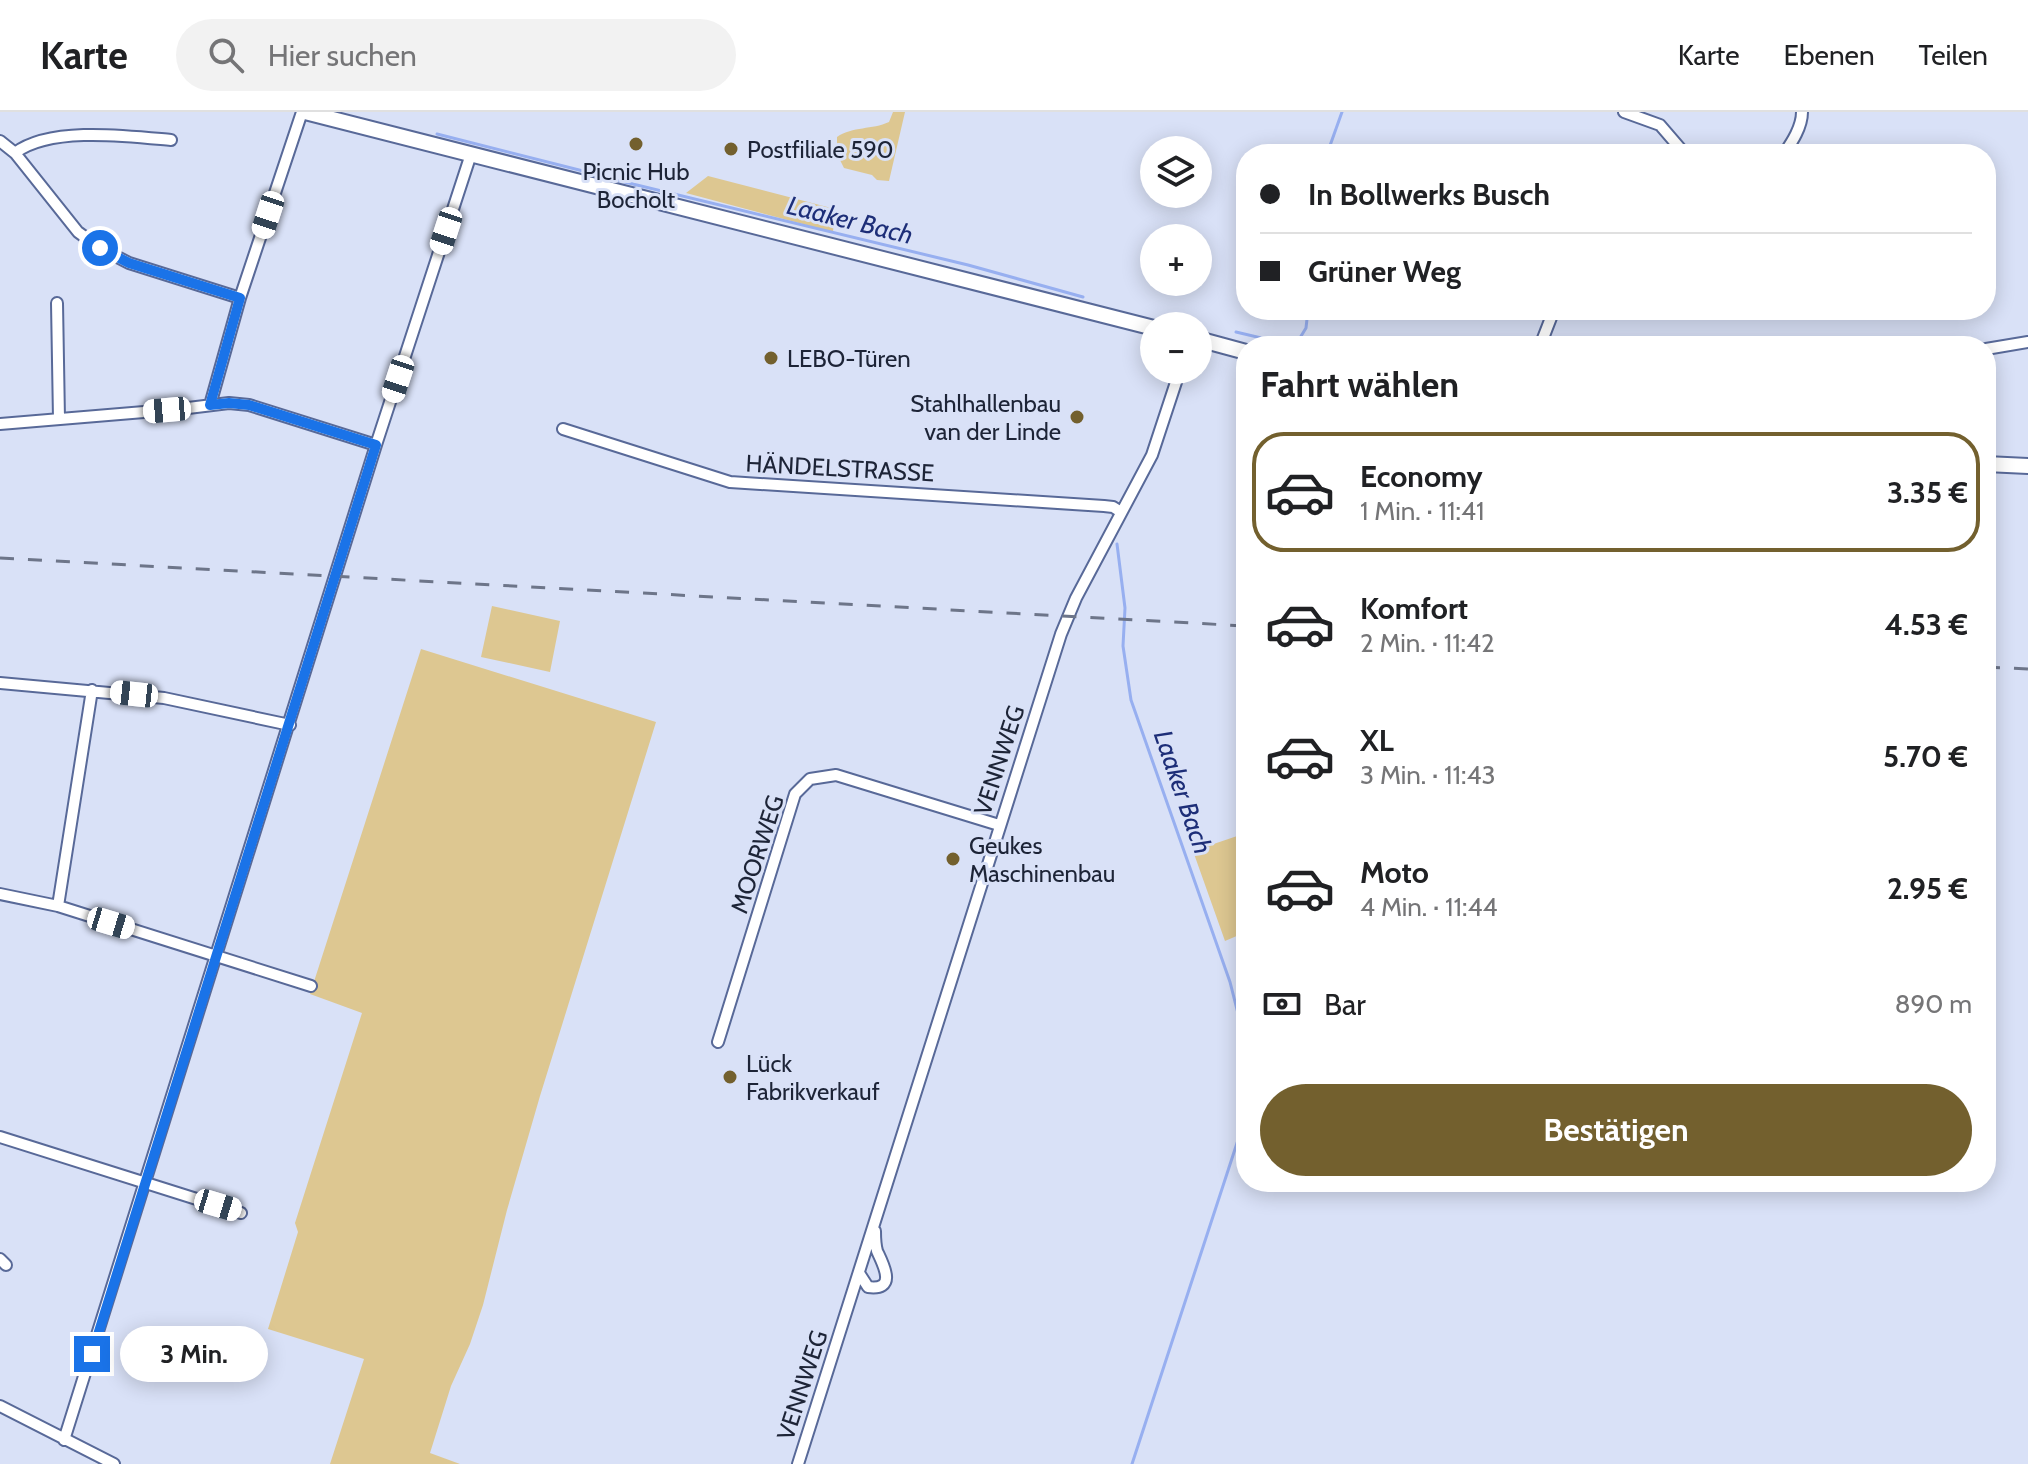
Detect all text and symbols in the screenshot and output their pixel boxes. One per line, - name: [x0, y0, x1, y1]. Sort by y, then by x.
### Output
- search box: [176, 19, 736, 91]
- text: Karte: [40, 32, 128, 79]
- icon: search: [204, 33, 248, 77]
- text: Hier suchen: [268, 37, 417, 74]
- text: Karte: [1678, 38, 1740, 72]
- text: Ebenen: [1784, 38, 1875, 72]
- text: Teilen: [1919, 38, 1988, 72]
- marker: Picnic Hub Bocholt: [627, 135, 645, 153]
- place label: Postfiliale 590: [747, 135, 894, 164]
- map controls: [1140, 136, 1212, 384]
- button: layers: [1140, 136, 1212, 208]
- marker: Postfiliale 590: [722, 140, 740, 158]
- place label: Picnic Hub Bocholt: [583, 157, 689, 214]
- text: In Bollwerks Busch: [1308, 176, 1550, 213]
- car: [249, 188, 287, 242]
- water label: Laaker Bach: [784, 189, 916, 251]
- car: [427, 204, 465, 258]
- button: +: [1140, 224, 1212, 296]
- route start: [82, 230, 118, 266]
- text: Grüner Weg: [1308, 253, 1461, 290]
- button: −: [1140, 312, 1212, 384]
- place label: LEBO-Türen: [787, 344, 911, 373]
- marker: LEBO-Türen: [762, 349, 780, 367]
- car: [379, 352, 417, 406]
- text: Fahrt wählen: [1260, 362, 1459, 406]
- place label: Stahlhallenbau van der Linde: [910, 389, 1061, 446]
- car: [142, 396, 192, 424]
- marker: Stahlhallenbau van der Linde: [1068, 408, 1086, 426]
- street label: HÄNDELSTRASSE: [745, 449, 935, 487]
- icon: car: [1264, 456, 1336, 528]
- text: Economy: [1360, 458, 1483, 495]
- text: 3.35 €: [1887, 474, 1968, 511]
- text: 1 Min. · 11:41: [1360, 495, 1484, 527]
- icon: car: [1264, 588, 1336, 660]
- text: Komfort: [1360, 590, 1468, 627]
- text: 4.53 €: [1884, 606, 1968, 643]
- text: 2 Min. · 11:42: [1360, 627, 1495, 659]
- car: [109, 680, 159, 708]
- street label: VENNWEG: [968, 702, 1030, 818]
- icon: car: [1264, 720, 1336, 792]
- text: XL: [1360, 722, 1394, 759]
- water label: Laaker Bach: [1147, 726, 1219, 858]
- text: 5.70 €: [1883, 738, 1968, 775]
- text: 3 Min. · 11:43: [1360, 759, 1496, 791]
- street label: MOORWEG: [724, 791, 790, 917]
- place label: Geukes Maschinenbau: [969, 831, 1115, 888]
- marker: Geukes Maschinenbau: [944, 850, 962, 868]
- icon: car: [1264, 852, 1336, 924]
- text: Moto: [1360, 854, 1429, 891]
- text: 2.95 €: [1887, 870, 1968, 907]
- text: 4 Min. · 11:44: [1360, 891, 1498, 923]
- car: [85, 905, 137, 941]
- icon: cash: [1260, 982, 1304, 1026]
- text: Bar: [1324, 986, 1366, 1023]
- text: 890 m: [1895, 988, 1972, 1020]
- place label: Lück Fabrikverkauf: [746, 1049, 880, 1106]
- marker: Lück Fabrikverkauf: [721, 1068, 739, 1086]
- button: Bestätigen: [1260, 1084, 1972, 1176]
- car: [192, 1187, 244, 1223]
- callout: 3 Min.: [120, 1326, 268, 1382]
- street label: VENNWEG: [771, 1327, 833, 1443]
- route end: [74, 1336, 110, 1372]
- text: 3 Min.: [160, 1338, 228, 1370]

